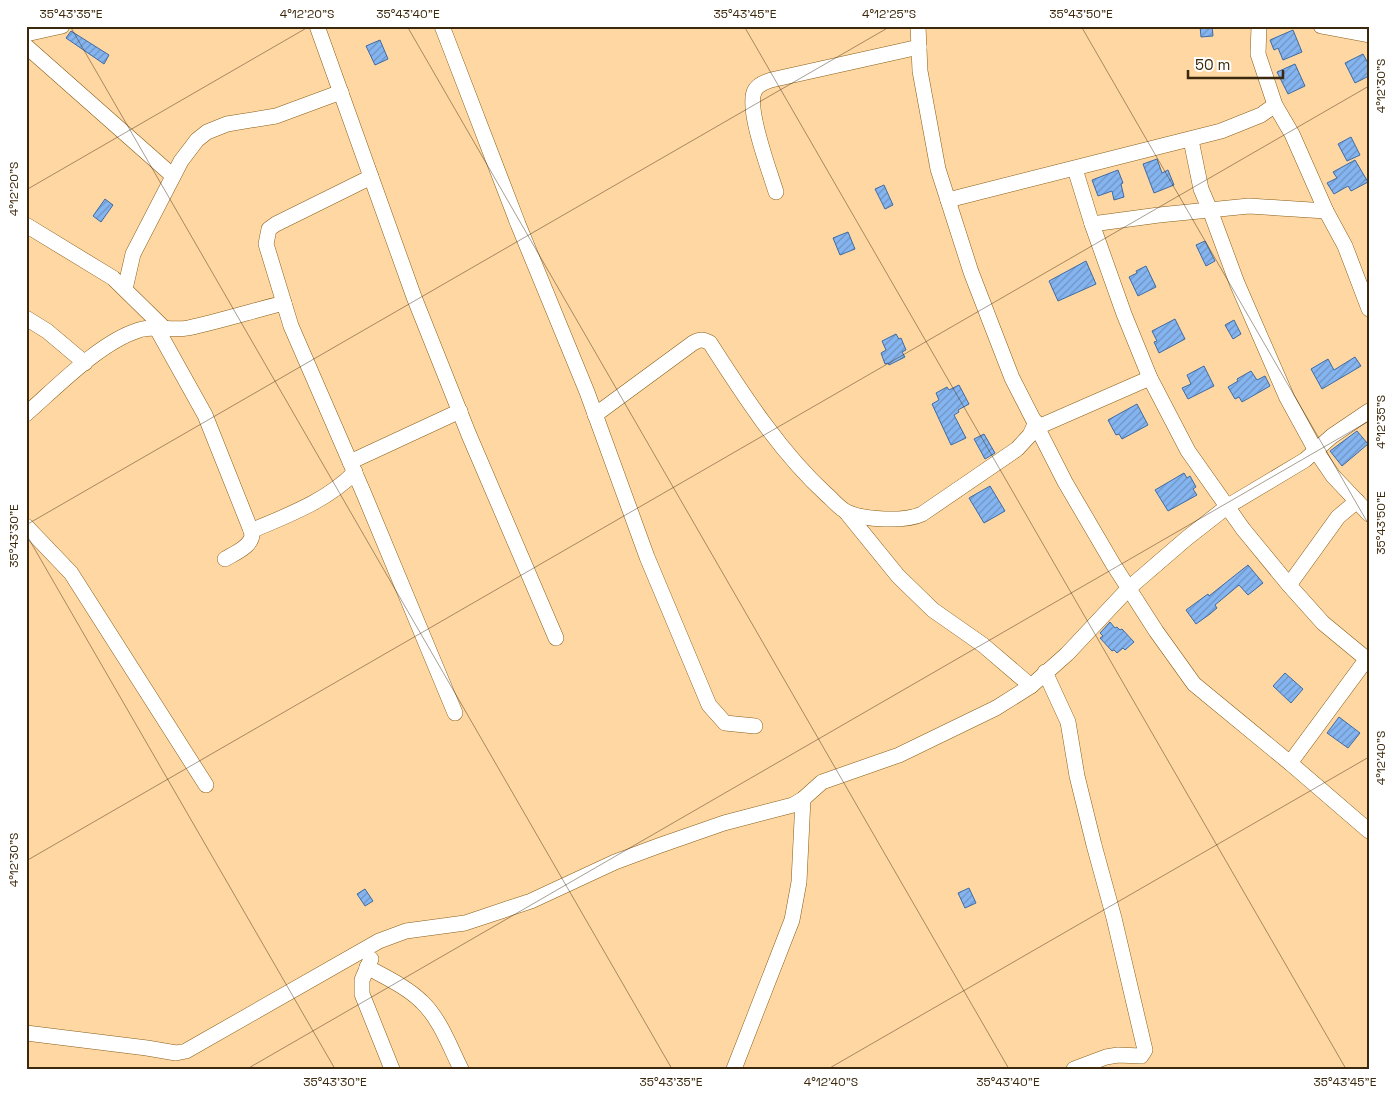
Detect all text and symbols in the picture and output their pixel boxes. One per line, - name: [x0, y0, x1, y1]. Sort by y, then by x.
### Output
- text: 35°43'35"E: [39, 6, 103, 22]
- text: 4°12'20"S: [280, 6, 334, 22]
- text: 35°43'40"E: [376, 6, 440, 22]
- text: 35°43'45"E: [714, 6, 777, 22]
- text: 4°12'25"S: [862, 6, 916, 22]
- text: 35°43'50"E: [1049, 6, 1113, 22]
- scale bar: [1188, 48, 1282, 80]
- text: 50 m: [1195, 55, 1230, 74]
- text: 4°12'30"S: [1373, 59, 1389, 113]
- text: 4°12'20"S: [6, 162, 22, 216]
- text: 4°12'35"S: [1373, 395, 1389, 449]
- text: 35°43'50"E: [1373, 491, 1389, 555]
- text: 35°43'30"E: [6, 504, 22, 568]
- text: 4°12'40"S: [1373, 731, 1389, 785]
- text: 4°12'30"S: [6, 833, 22, 887]
- text: 35°43'30"E: [303, 1074, 367, 1090]
- text: 35°43'35"E: [639, 1074, 703, 1090]
- text: 4°12'40"S: [804, 1074, 858, 1090]
- text: 35°43'40"E: [976, 1074, 1040, 1090]
- text: 35°43'45"E: [1314, 1074, 1377, 1090]

